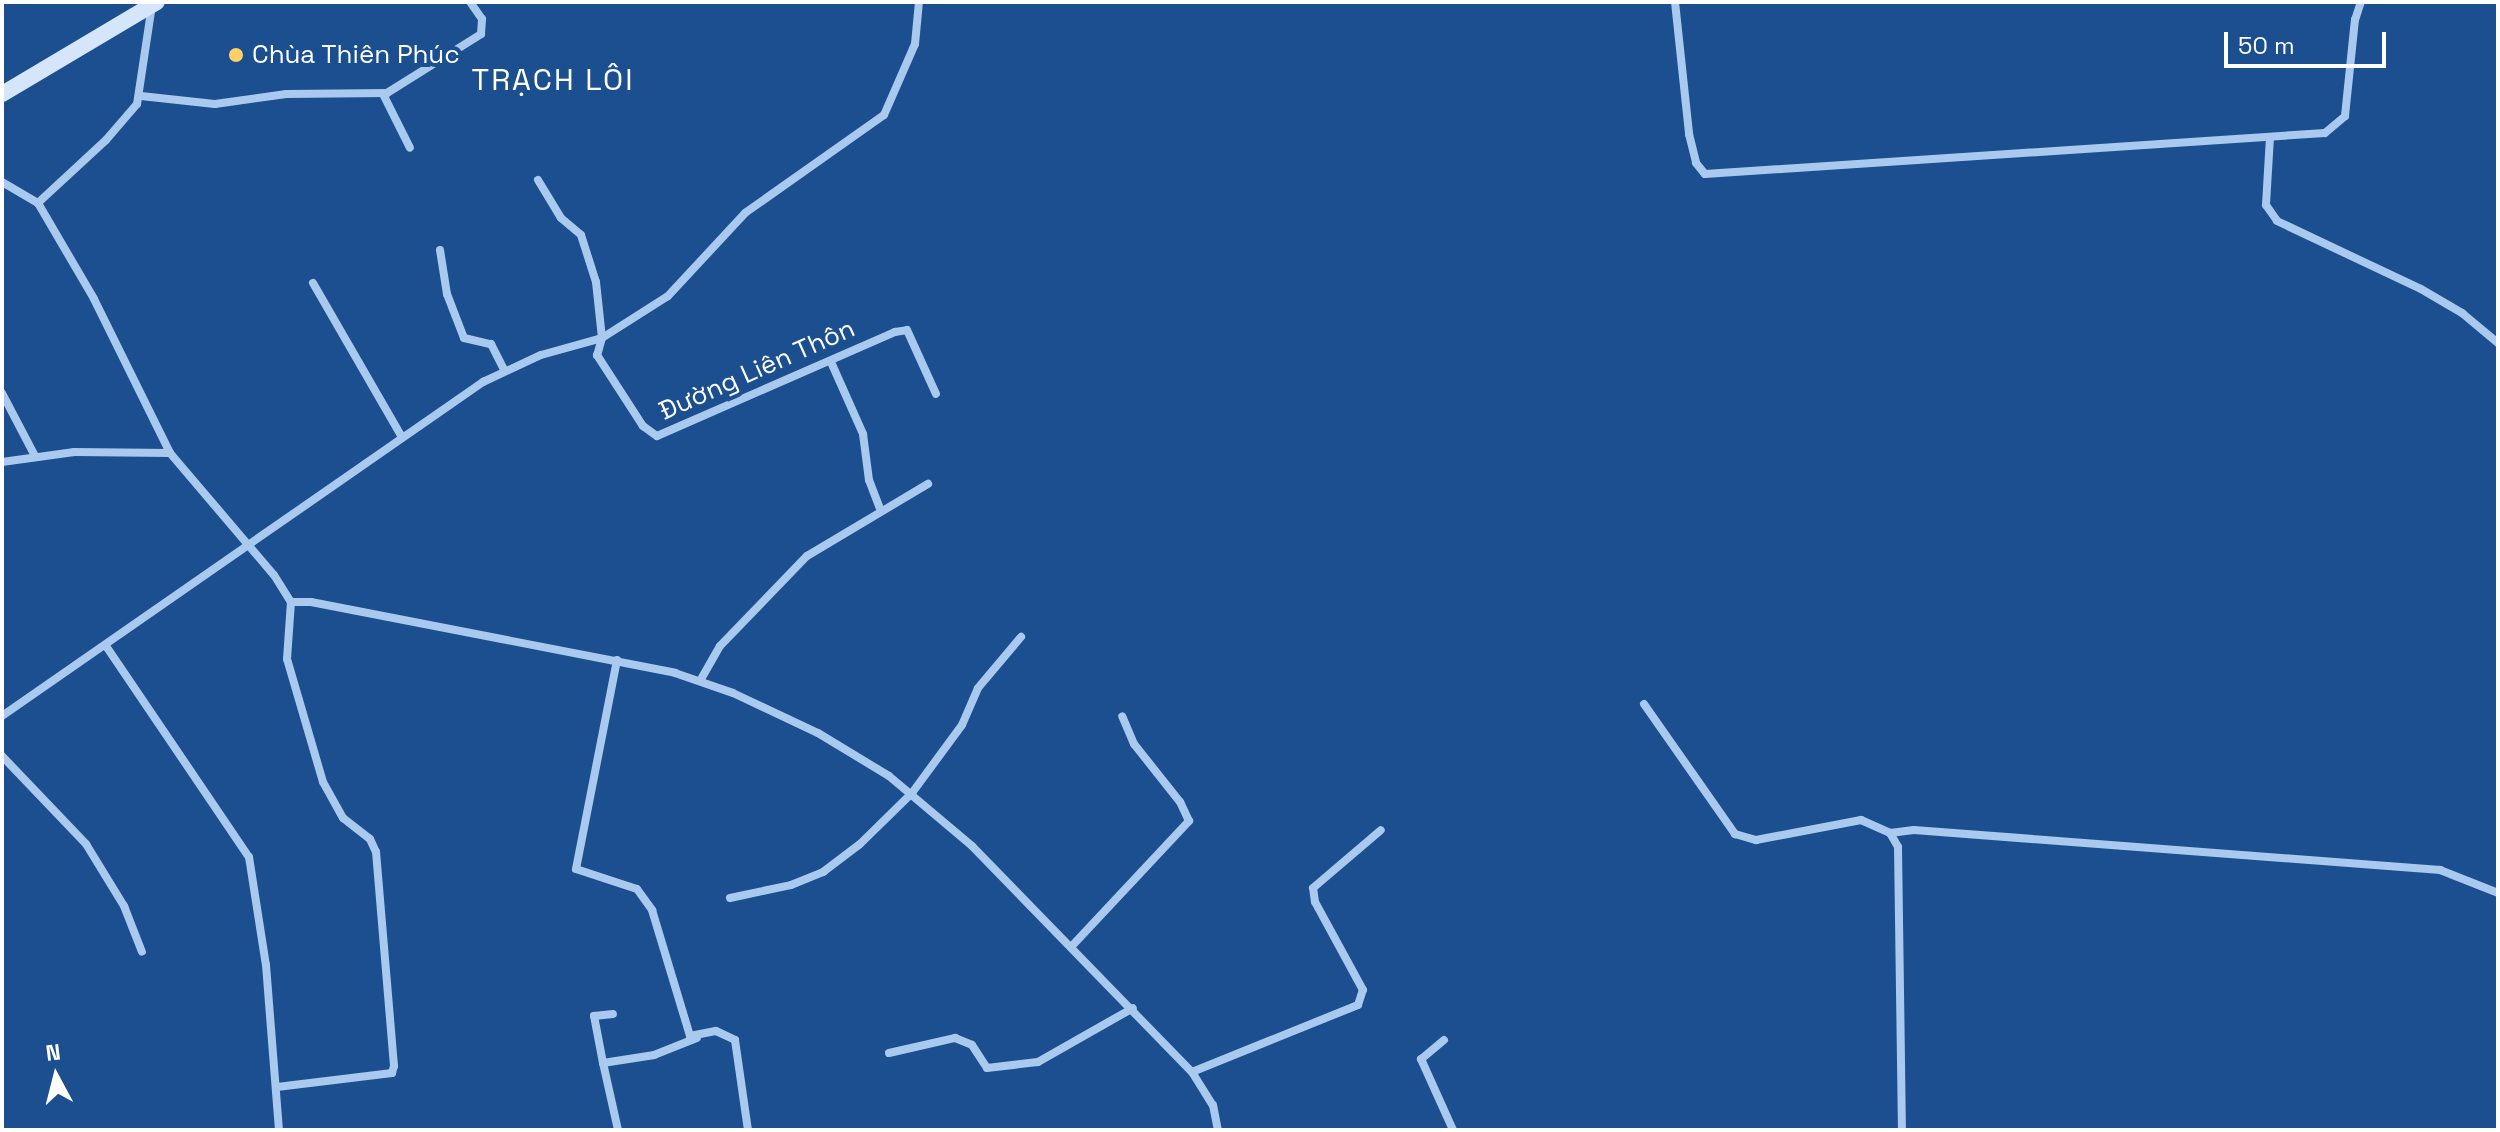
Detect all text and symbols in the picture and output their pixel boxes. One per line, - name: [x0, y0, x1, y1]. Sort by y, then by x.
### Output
- scale bar: [2228, 16, 2390, 66]
- text: 50 m: [2238, 30, 2295, 61]
- place label: Chùa Thiên Phúc: [252, 39, 460, 71]
- marker: Chùa Thiên Phúc: [227, 46, 245, 64]
- district label: TRẠCH LÔI: [471, 62, 635, 98]
- street label: Đường Liên Thôn: [654, 313, 860, 427]
- north arrow: [16, 1036, 96, 1116]
- text: N: [44, 1037, 62, 1067]

